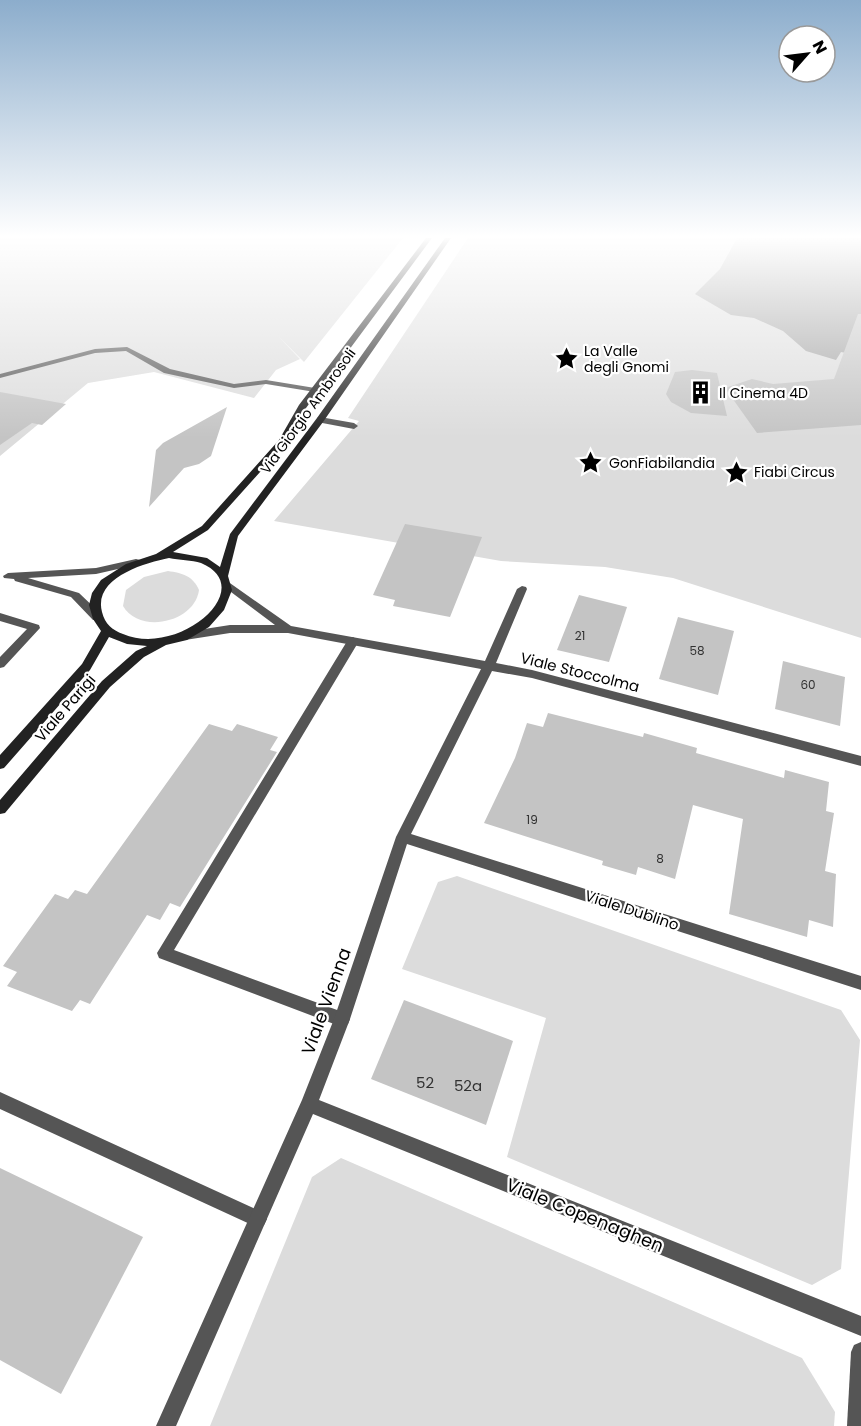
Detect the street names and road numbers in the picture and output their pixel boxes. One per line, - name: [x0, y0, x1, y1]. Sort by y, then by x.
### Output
- street label: Via Giorgio Ambrosoli: [256, 344, 360, 478]
- street label: Viale Stoccolma: [518, 647, 642, 697]
- street label: Viale Parigi: [30, 670, 100, 746]
- street label: Viale Dublino: [582, 885, 682, 935]
- street label: Viale Vienna: [295, 944, 357, 1058]
- street label: Viale Copenaghen: [502, 1172, 668, 1258]

